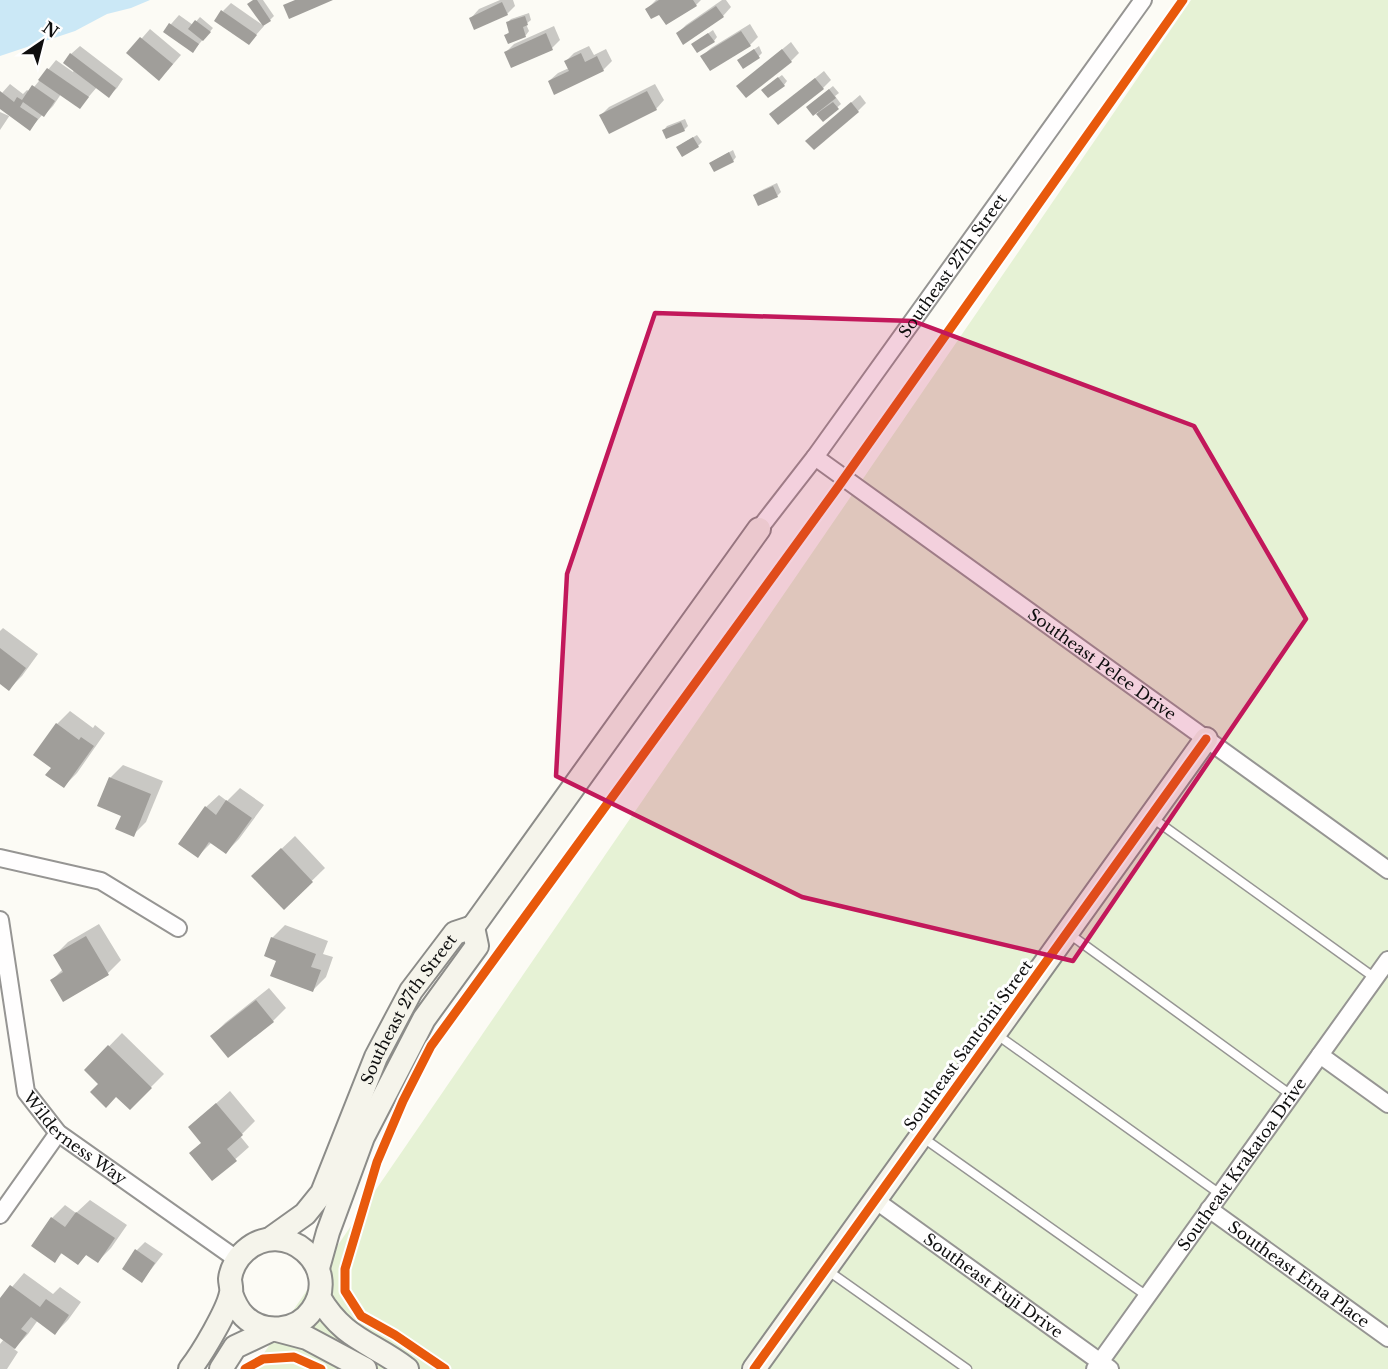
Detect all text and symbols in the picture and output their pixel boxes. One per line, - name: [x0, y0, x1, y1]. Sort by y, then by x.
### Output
- north arrow: [12, 12, 72, 72]
- text: N: [39, 17, 63, 42]
- street label: Southeast 27th Street: [894, 190, 1011, 341]
- street label: Southeast Pelee Drive: [1024, 604, 1180, 724]
- street label: Southeast 27th Street: [356, 930, 461, 1087]
- street label: Southeast Santoini Street: [899, 956, 1037, 1134]
- street label: Southeast Krakatoa Drive: [1173, 1074, 1310, 1254]
- street label: Wilderness Way: [19, 1087, 131, 1189]
- street label: Southeast Etna Place: [1224, 1216, 1374, 1332]
- street label: Southeast Fuji Drive: [920, 1228, 1067, 1342]

